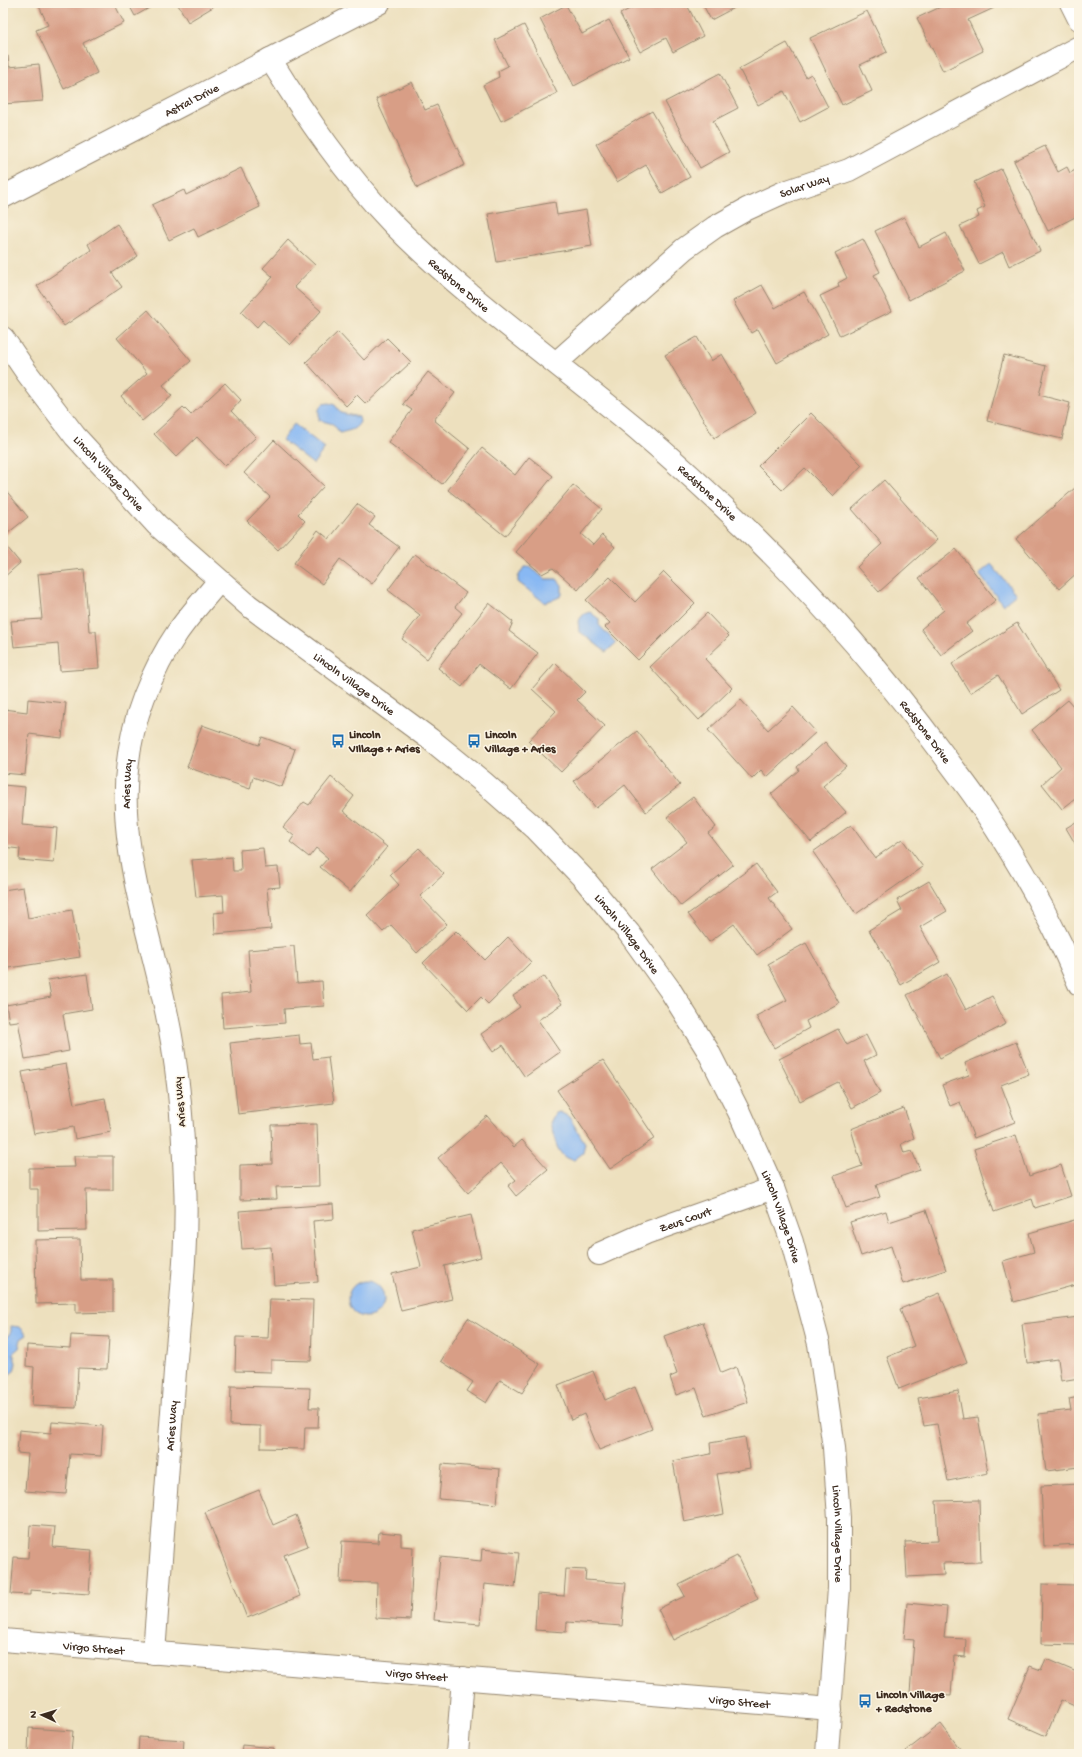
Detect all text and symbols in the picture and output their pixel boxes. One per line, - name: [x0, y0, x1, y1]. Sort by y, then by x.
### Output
- street label: Astral Drive: [163, 81, 222, 121]
- street label: Solar Way: [778, 172, 831, 202]
- street label: Redstone Drive: [424, 256, 492, 317]
- street label: Lincoln Village Drive: [69, 434, 146, 516]
- street label: Redstone Drive: [674, 463, 740, 525]
- street label: Lincoln Village Drive: [310, 650, 397, 720]
- street label: Redstone Drive: [896, 698, 953, 768]
- place label: Lincoln VIllage + Aries: [348, 729, 420, 757]
- place label: Lincoln Village + Aries: [484, 729, 556, 757]
- bus stop icon: Lincoln VIllage + Aries: [330, 733, 346, 749]
- bus stop icon: Lincoln Village + Aries: [466, 733, 482, 749]
- street label: Aries Way: [121, 758, 137, 809]
- street label: Lincoln Village Drive: [591, 892, 662, 978]
- street label: Aries Way: [172, 1076, 190, 1127]
- street label: Lincoln Village Drive: [757, 1169, 802, 1266]
- street label: Zeus Court: [658, 1205, 715, 1237]
- street label: Aries Way: [164, 1400, 182, 1451]
- street label: Lincoln Village Drive: [828, 1485, 844, 1583]
- street label: Virgo Street: [61, 1640, 126, 1659]
- street label: Virgo Street: [384, 1667, 449, 1686]
- place label: Lincoln Village + Redstone: [875, 1689, 945, 1717]
- bus stop icon: Lincoln Village + Redstone: [857, 1693, 873, 1709]
- street label: Virgo Street: [707, 1694, 772, 1713]
- north arrow: [22, 1695, 62, 1735]
- text: N: [28, 1710, 40, 1718]

